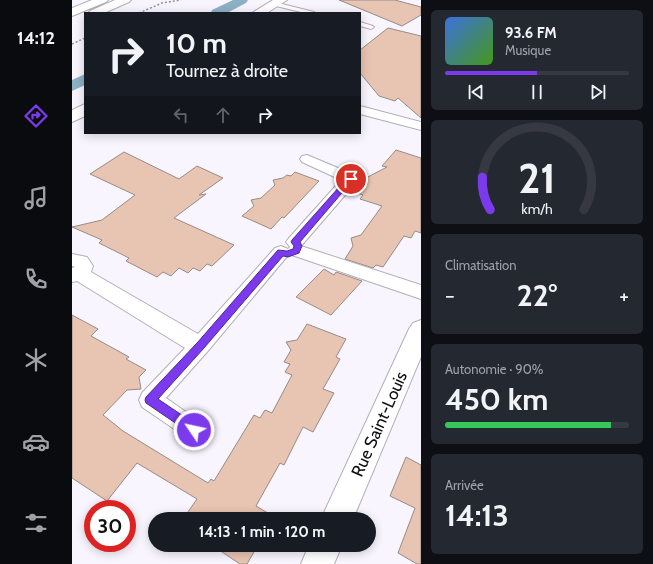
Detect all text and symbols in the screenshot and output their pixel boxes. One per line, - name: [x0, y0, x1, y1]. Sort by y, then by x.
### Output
- text: 93.6 FM: [505, 24, 557, 42]
- text: 10 m: [166, 26, 227, 60]
- text: 14:12: [17, 27, 55, 49]
- icon: right: [100, 28, 152, 80]
- text: Musique: [505, 42, 551, 58]
- text: Tournez à droite: [166, 60, 288, 82]
- icon: previous: [465, 81, 487, 103]
- icon: pause: [526, 81, 548, 103]
- icon: next: [587, 81, 609, 103]
- icon: directions: [22, 102, 50, 130]
- icon: left: [170, 104, 192, 126]
- icon: ahead: [212, 104, 234, 126]
- icon: right: [254, 104, 276, 126]
- text: 21: [518, 153, 556, 203]
- pin: [334, 162, 368, 196]
- icon: arrive: [340, 168, 362, 190]
- icon: music: [22, 184, 50, 212]
- text: km/h: [521, 200, 553, 218]
- text: Climatisation: [445, 257, 517, 273]
- icon: phone: [22, 265, 50, 293]
- text: 22°: [517, 277, 557, 314]
- text: −: [445, 282, 455, 309]
- text: +: [619, 282, 629, 309]
- icon: climate: [22, 346, 50, 374]
- text: Autonomie · 90%: [445, 361, 543, 377]
- street label: Rue Saint-Louis: [347, 368, 411, 480]
- text: 450 km: [445, 381, 548, 418]
- position arrow: [173, 409, 215, 451]
- icon: car: [22, 428, 50, 456]
- text: Arrivée: [445, 477, 484, 493]
- text: 14:13: [445, 497, 509, 534]
- speed limit sign: 30: [84, 500, 136, 552]
- icon: filters: [22, 509, 50, 537]
- text: 14:13 · 1 min · 120 m: [199, 523, 325, 541]

